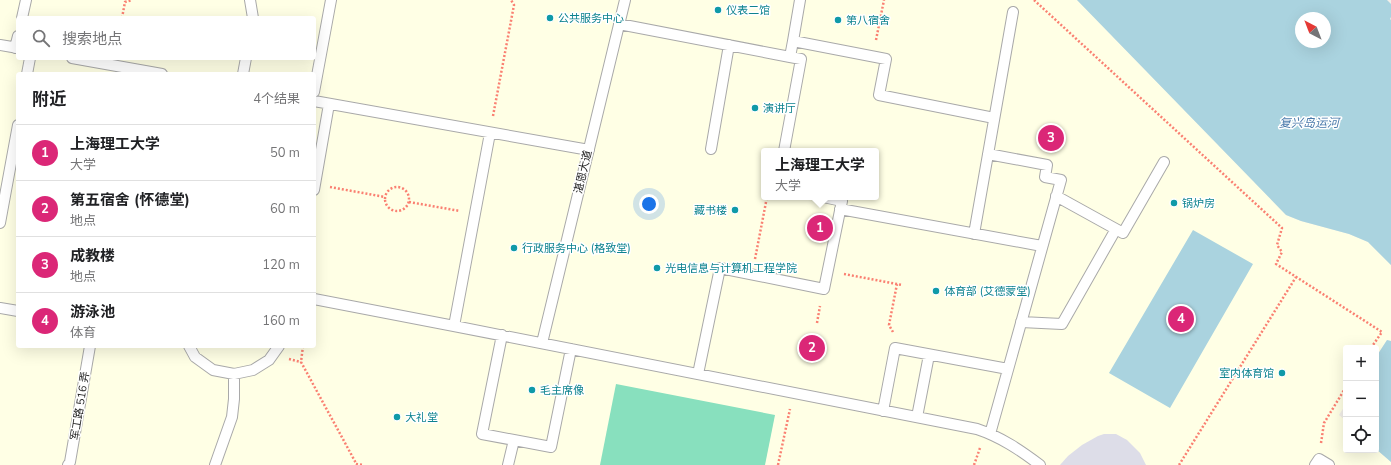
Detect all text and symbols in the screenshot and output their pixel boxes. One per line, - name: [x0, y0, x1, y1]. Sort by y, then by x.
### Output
- place label: 仪表二馆: [726, 3, 770, 18]
- marker: 仪表二馆: [713, 5, 723, 15]
- place label: 公共服务中心: [558, 11, 624, 26]
- north arrow: [1295, 12, 1331, 48]
- marker: 公共服务中心: [545, 13, 555, 23]
- place label: 第八宿舍: [846, 13, 890, 28]
- marker: 第八宿舍: [833, 15, 843, 25]
- search box: [16, 16, 316, 60]
- icon: search: [30, 27, 52, 49]
- text: 搜索地点: [62, 29, 122, 49]
- text: 附近: [32, 88, 66, 111]
- text: 4个结果: [253, 90, 300, 108]
- place label: 演讲厅: [763, 101, 796, 116]
- marker: 演讲厅: [750, 103, 760, 113]
- water label: 复兴岛运河: [1279, 115, 1341, 131]
- pin: 3: [1038, 123, 1064, 153]
- text: 上海理工大学: [70, 134, 160, 154]
- text: 1: [41, 144, 49, 162]
- text: 50 m: [270, 144, 300, 162]
- popup: [761, 148, 879, 200]
- street label: 湛恩大道: [571, 149, 595, 195]
- text: 上海理工大学: [775, 155, 865, 175]
- text: 大学: [70, 156, 96, 174]
- text: 大学: [775, 177, 801, 195]
- text: 第五宿舍 (怀德堂): [70, 190, 190, 210]
- your location: [639, 194, 659, 214]
- place label: 锅炉房: [1182, 196, 1215, 211]
- marker: 锅炉房: [1169, 198, 1179, 208]
- text: 2: [41, 200, 49, 218]
- text: 60 m: [270, 200, 300, 218]
- place label: 藏书楼: [694, 203, 727, 218]
- marker: 藏书楼: [730, 205, 740, 215]
- text: 地点: [70, 212, 96, 230]
- pin: 1: [807, 213, 833, 243]
- place label: 行政服务中心 (格致堂): [522, 241, 631, 256]
- marker: 行政服务中心 (格致堂): [509, 243, 519, 253]
- text: 成教楼: [70, 246, 115, 266]
- text: 3: [41, 256, 49, 274]
- text: 120 m: [262, 256, 300, 274]
- place label: 光电信息与计算机工程学院: [665, 261, 797, 276]
- marker: 光电信息与计算机工程学院: [652, 263, 662, 273]
- text: 地点: [70, 268, 96, 286]
- place label: 体育部 (艾德蒙堂): [944, 284, 1031, 299]
- marker: 体育部 (艾德蒙堂): [931, 286, 941, 296]
- text: 游泳池: [70, 302, 115, 322]
- pin: 4: [1168, 304, 1194, 334]
- text: 4: [41, 312, 49, 330]
- text: 160 m: [262, 312, 300, 330]
- text: 体育: [70, 324, 96, 342]
- pin: 2: [799, 333, 825, 363]
- map controls: [1343, 345, 1379, 453]
- button: +: [1343, 345, 1379, 381]
- place label: 室内体育馆: [1219, 366, 1274, 381]
- marker: 室内体育馆: [1277, 368, 1287, 378]
- street label: 军工路 516 弄: [67, 371, 93, 441]
- button: −: [1343, 381, 1379, 417]
- place label: 毛主席像: [540, 383, 584, 398]
- marker: 毛主席像: [527, 385, 537, 395]
- place label: 大礼堂: [405, 410, 438, 425]
- marker: 大礼堂: [392, 412, 402, 422]
- button: locate: [1343, 417, 1379, 453]

